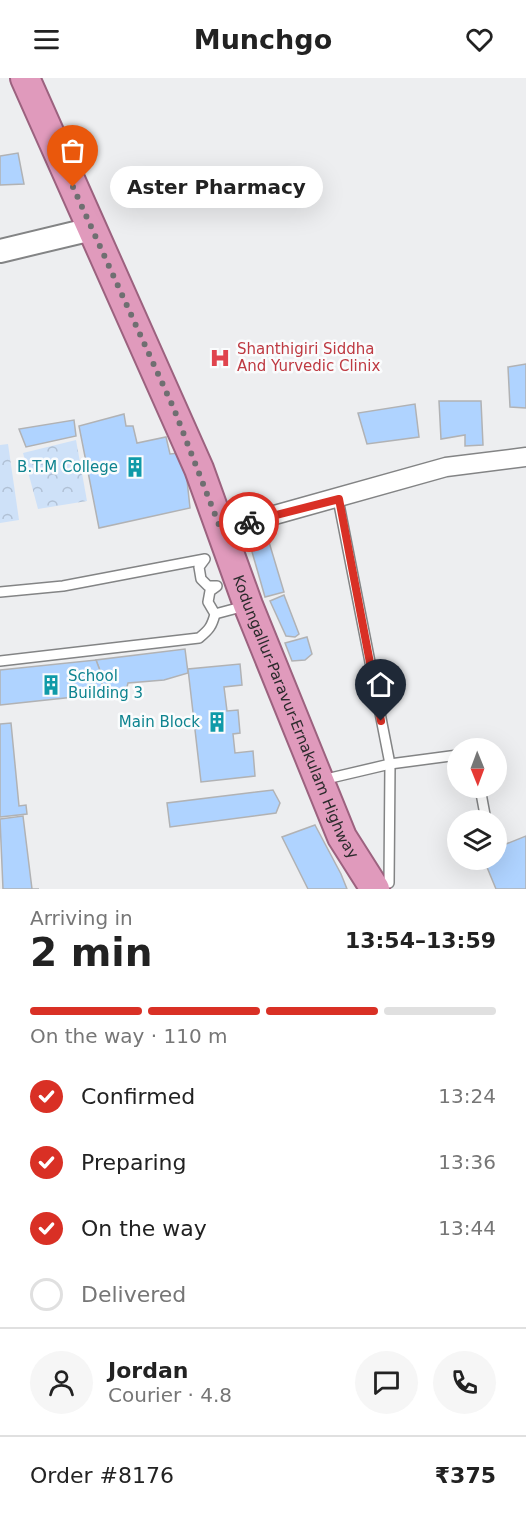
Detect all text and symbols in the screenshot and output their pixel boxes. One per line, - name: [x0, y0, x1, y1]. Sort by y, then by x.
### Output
- icon: menu: [30, 23, 63, 56]
- icon: heart: [463, 23, 496, 56]
- text: Munchgo: [194, 24, 332, 55]
- pin: [47, 125, 98, 187]
- icon: bag: [56, 134, 89, 167]
- callout: Aster Pharmacy: [109, 166, 322, 208]
- text: Aster Pharmacy: [127, 175, 306, 199]
- place label: Shanthigiri Siddha And Yurvedic Clinix: [237, 340, 380, 375]
- hospital icon: Shanthigiri Siddha And Yurvedic Clinix: [208, 346, 232, 370]
- building icon: B.T.M College: [123, 455, 147, 479]
- place label: B.T.M College: [17, 458, 118, 476]
- courier: [219, 492, 279, 552]
- icon: bike: [233, 506, 266, 539]
- street label: Kodungallur-Paravur-Ernakulam Highway: [229, 572, 362, 862]
- pin: [355, 659, 406, 721]
- place label: School Building 3: [68, 667, 143, 702]
- icon: home: [364, 668, 397, 701]
- building icon: School Building 3: [39, 673, 63, 697]
- building icon: Main Block: [205, 710, 229, 734]
- place label: Main Block: [119, 713, 200, 731]
- north arrow: [447, 738, 507, 798]
- map controls: [447, 738, 507, 870]
- button: layers: [447, 810, 507, 870]
- text: Arriving in: [30, 906, 133, 930]
- text: 13:54–13:59: [345, 928, 496, 953]
- text: 2 min: [30, 930, 152, 975]
- text: On the way · 110 m: [30, 1024, 228, 1048]
- icon: check: [30, 1080, 63, 1113]
- text: Confirmed: [81, 1084, 195, 1109]
- text: 13:24: [438, 1084, 496, 1108]
- icon: check: [30, 1146, 63, 1179]
- text: Preparing: [81, 1150, 187, 1175]
- text: 13:36: [438, 1150, 496, 1174]
- icon: check: [30, 1212, 63, 1245]
- text: On the way: [81, 1216, 207, 1241]
- text: 13:44: [438, 1216, 496, 1240]
- text: Delivered: [81, 1282, 186, 1307]
- button: person: [30, 1351, 93, 1414]
- button: chat: [355, 1351, 418, 1414]
- button: phone: [433, 1351, 496, 1414]
- text: Jordan: [108, 1358, 188, 1383]
- text: Courier · 4.8: [108, 1383, 232, 1407]
- text: Order #8176: [30, 1463, 174, 1488]
- text: ₹375: [435, 1463, 496, 1488]

